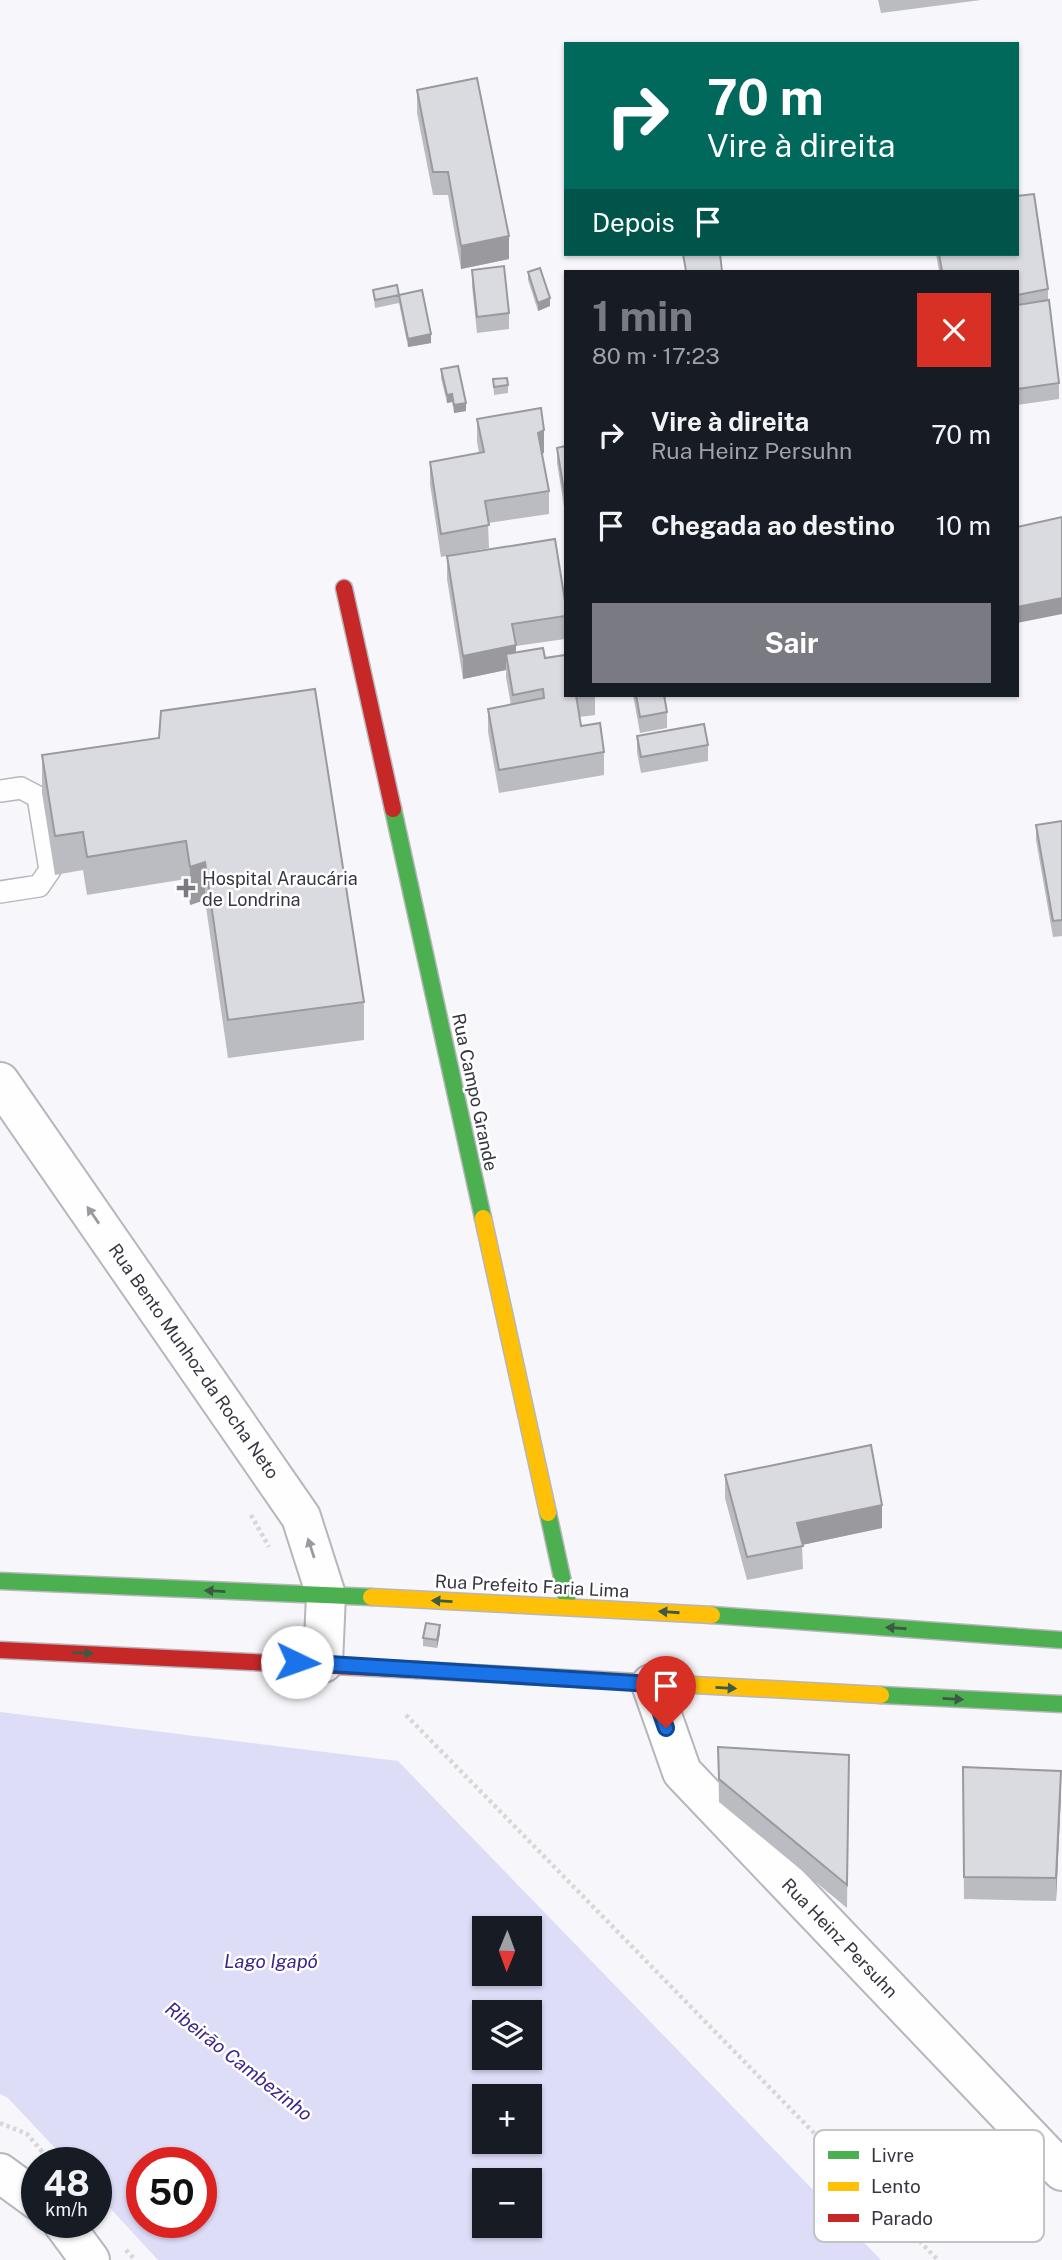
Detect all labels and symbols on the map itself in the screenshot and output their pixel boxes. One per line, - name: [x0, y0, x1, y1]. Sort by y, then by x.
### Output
- place label: Hospital Araucária de Londrina: [202, 868, 358, 910]
- marker: Hospital Araucária de Londrina: [176, 878, 196, 898]
- street label: Rua Campo Grande: [448, 1011, 502, 1173]
- one-way arrow: [86, 1206, 100, 1224]
- street label: Rua Bento Munhoz da Rocha Neto: [105, 1239, 283, 1483]
- one-way arrow: [306, 1537, 316, 1558]
- street label: Rua Prefeito Faria Lima: [434, 1570, 630, 1602]
- one-way arrow: [204, 1585, 226, 1596]
- one-way arrow: [431, 1596, 453, 1607]
- one-way arrow: [658, 1606, 680, 1617]
- one-way arrow: [885, 1622, 907, 1633]
- position arrow: [260, 1625, 334, 1699]
- one-way arrow: [72, 1648, 94, 1659]
- pin: [636, 1656, 696, 1728]
- one-way arrow: [715, 1682, 737, 1693]
- one-way arrow: [942, 1693, 964, 1704]
- street label: Rua Heinz Persuhn: [778, 1874, 902, 2002]
- north arrow: [472, 1916, 542, 1986]
- water label: Lago Igapó: [224, 1950, 318, 1972]
- water label: Ribeirão Cambezinho: [161, 1997, 317, 2125]
- legend: [814, 2130, 1044, 2242]
- text: Livre: [871, 2144, 914, 2166]
- speed limit sign: 50: [126, 2147, 217, 2238]
- text: Lento: [871, 2175, 921, 2197]
- text: Parado: [871, 2207, 933, 2229]

